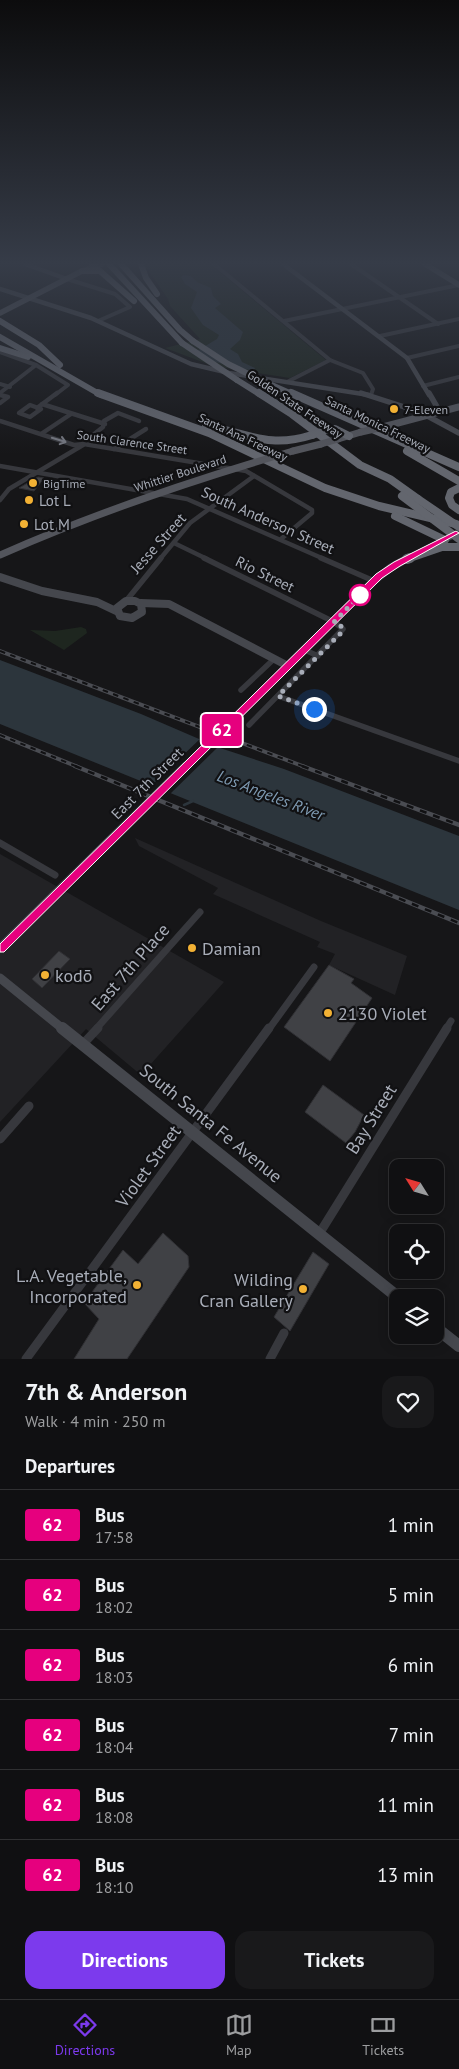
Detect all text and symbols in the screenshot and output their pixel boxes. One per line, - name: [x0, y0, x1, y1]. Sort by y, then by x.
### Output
- street label: Golden State Freeway: [244, 367, 346, 442]
- street label: Santa Monica Freeway: [323, 392, 433, 456]
- place label: 7-Eleven: [404, 402, 448, 417]
- marker: 7-Eleven: [388, 403, 400, 415]
- street label: Santa Ana Freeway: [196, 410, 291, 464]
- street label: South Clarence Street: [76, 427, 188, 457]
- one-way arrow: [50, 436, 66, 445]
- street label: Whittier Boulevard: [132, 451, 228, 495]
- place label: BigTime: [43, 476, 85, 491]
- marker: BigTime: [27, 477, 39, 489]
- street label: South Anderson Street: [199, 482, 337, 558]
- place label: Lot L: [39, 491, 71, 510]
- marker: Lot L: [23, 494, 35, 506]
- street label: Jesse Street: [125, 509, 190, 578]
- place label: Lot M: [34, 515, 70, 534]
- marker: Lot M: [18, 518, 30, 530]
- street label: Rio Street: [232, 552, 298, 596]
- unlabelled marker: [349, 584, 371, 606]
- your location: [302, 697, 327, 722]
- line badge: 62: [200, 714, 244, 746]
- text: 62: [212, 718, 232, 741]
- street label: East 7th Street: [107, 743, 187, 823]
- water label: Los Angeles River: [215, 765, 329, 825]
- street label: East 7th Place: [86, 919, 174, 1015]
- place label: Damian: [202, 937, 261, 960]
- marker: Damian: [186, 942, 198, 954]
- place label: kodō: [55, 964, 92, 987]
- marker: kodō: [39, 969, 51, 981]
- place label: 2130 Violet: [338, 1002, 427, 1025]
- marker: 2130 Violet: [322, 1007, 334, 1019]
- street label: South Santa Fe Avenue: [135, 1058, 287, 1188]
- street label: Bay Street: [341, 1080, 401, 1158]
- street label: Violet Street: [110, 1120, 186, 1212]
- north arrow: [389, 1159, 444, 1214]
- map controls: [389, 1159, 444, 1344]
- button: locate: [389, 1224, 444, 1279]
- place label: L.A. Vegetable, Incorporated: [16, 1264, 127, 1308]
- place label: Wilding Cran Gallery: [199, 1268, 294, 1312]
- marker: L.A. Vegetable, Incorporated: [131, 1279, 143, 1291]
- marker: Wilding Cran Gallery: [297, 1283, 309, 1295]
- button: layers: [389, 1289, 444, 1344]
- text: 7th & Anderson: [25, 1376, 187, 1407]
- button: heart: [382, 1376, 434, 1428]
- text: Walk · 4 min · 250 m: [25, 1411, 165, 1431]
- text: Departures: [25, 1454, 115, 1478]
- text: Bus: [95, 1503, 124, 1527]
- text: 62: [42, 1513, 63, 1536]
- text: 1 min: [388, 1513, 434, 1537]
- text: 17:58: [95, 1527, 133, 1547]
- text: Bus: [95, 1573, 124, 1597]
- text: 62: [42, 1583, 63, 1606]
- text: 5 min: [388, 1583, 434, 1607]
- text: 18:02: [95, 1597, 133, 1617]
- text: Bus: [95, 1643, 124, 1667]
- text: 62: [42, 1653, 63, 1676]
- text: 6 min: [388, 1653, 434, 1677]
- text: 18:03: [95, 1667, 133, 1687]
- text: Bus: [95, 1713, 124, 1737]
- text: 62: [42, 1723, 63, 1746]
- text: 7 min: [389, 1723, 434, 1747]
- text: 18:04: [95, 1737, 133, 1757]
- text: Bus: [95, 1783, 124, 1807]
- text: 62: [42, 1793, 63, 1816]
- text: 11 min: [377, 1793, 434, 1817]
- text: 18:08: [95, 1807, 133, 1827]
- text: Bus: [95, 1853, 124, 1877]
- text: 62: [42, 1863, 63, 1886]
- text: 13 min: [377, 1863, 434, 1887]
- text: 18:10: [95, 1877, 133, 1897]
- button: Directions: [25, 1931, 225, 1989]
- button: Tickets: [235, 1931, 434, 1989]
- tab: Directions: [55, 2011, 115, 2059]
- tab: Map: [225, 2011, 253, 2059]
- tab: Tickets: [362, 2011, 404, 2059]

